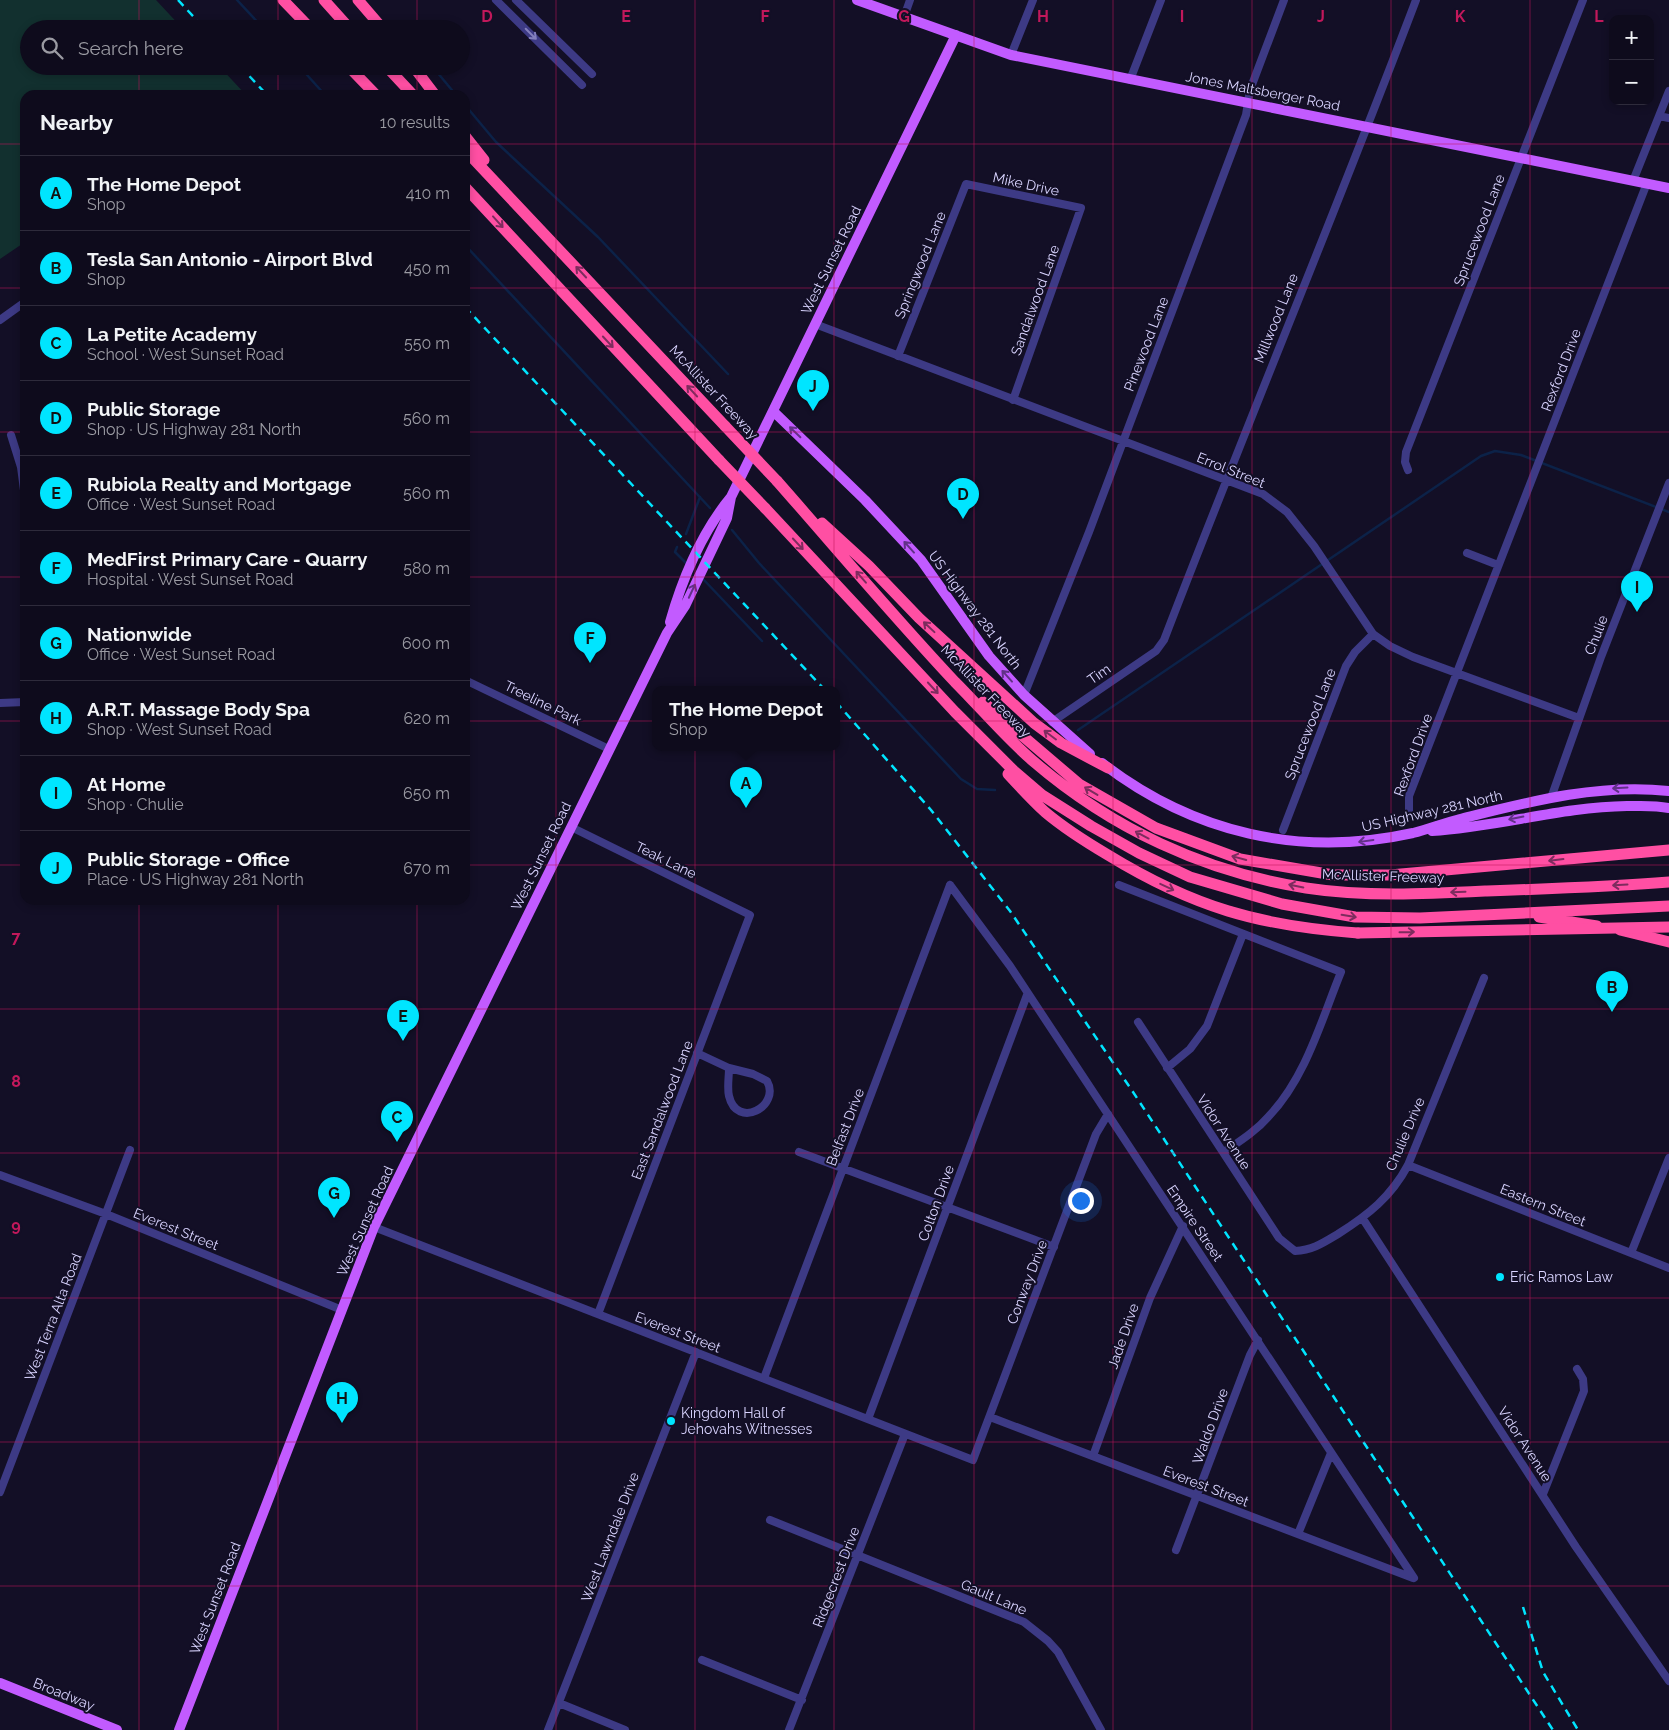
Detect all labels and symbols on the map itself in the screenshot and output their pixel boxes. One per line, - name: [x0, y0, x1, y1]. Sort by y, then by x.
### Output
- text: D: [481, 7, 493, 26]
- text: E: [621, 7, 631, 26]
- text: F: [760, 7, 770, 26]
- text: G: [898, 7, 910, 26]
- text: H: [1037, 7, 1049, 26]
- text: I: [1180, 7, 1184, 26]
- text: J: [1317, 7, 1325, 26]
- text: K: [1455, 7, 1466, 26]
- text: L: [1594, 7, 1604, 26]
- one-way arrow: [525, 28, 537, 40]
- street label: Jones Maltsberger Road: [1184, 68, 1342, 114]
- street label: Mike Drive: [991, 169, 1061, 199]
- street label: Sprucewood Lane: [1450, 172, 1508, 288]
- street label: West Sunset Road: [798, 203, 864, 317]
- street label: Springwood Lane: [891, 209, 949, 321]
- one-way arrow: [492, 216, 504, 229]
- street label: Sandalwood Lane: [1008, 243, 1062, 357]
- one-way arrow: [575, 266, 587, 278]
- street label: Millwood Lane: [1251, 271, 1301, 365]
- street label: Pinewood Lane: [1121, 294, 1171, 394]
- street label: Rexford Drive: [1538, 327, 1584, 413]
- one-way arrow: [602, 336, 614, 349]
- street label: McAllister Freeway: [666, 342, 762, 443]
- pin: J: [797, 370, 829, 411]
- one-way arrow: [686, 384, 698, 397]
- one-way arrow: [788, 426, 801, 438]
- street label: Errol Street: [1195, 449, 1268, 491]
- pin: D: [947, 478, 979, 519]
- one-way arrow: [792, 537, 804, 550]
- one-way arrow: [903, 541, 915, 554]
- street label: US Highway 281 North: [925, 548, 1025, 672]
- one-way arrow: [855, 570, 867, 583]
- pin: I: [1621, 571, 1653, 612]
- one-way arrow: [687, 584, 697, 599]
- street label: Chulie: [1581, 613, 1611, 657]
- one-way arrow: [922, 621, 935, 633]
- pin: F: [574, 622, 606, 663]
- street label: McAllister Freeway: [938, 641, 1035, 741]
- street label: Tim: [1084, 660, 1114, 688]
- street label: Sprucewood Lane: [1281, 666, 1339, 782]
- one-way arrow: [1001, 670, 1013, 683]
- street label: Treeline Park: [502, 677, 585, 729]
- one-way arrow: [927, 682, 939, 695]
- street label: Rexford Drive: [1391, 711, 1435, 799]
- one-way arrow: [1043, 730, 1057, 740]
- pin: A: [730, 767, 762, 808]
- one-way arrow: [1613, 784, 1629, 793]
- one-way arrow: [1085, 785, 1099, 795]
- street label: US Highway 281 North: [1360, 787, 1504, 835]
- street label: West Sunset Road: [508, 799, 574, 913]
- one-way arrow: [1509, 814, 1525, 824]
- one-way arrow: [1135, 830, 1150, 840]
- one-way arrow: [1358, 836, 1374, 846]
- street label: Teak Lane: [633, 838, 699, 882]
- one-way arrow: [1231, 852, 1247, 862]
- one-way arrow: [1548, 855, 1564, 865]
- street label: McAllister Freeway: [1322, 866, 1445, 886]
- one-way arrow: [1288, 881, 1304, 890]
- one-way arrow: [1613, 881, 1629, 890]
- one-way arrow: [1159, 883, 1174, 893]
- one-way arrow: [1450, 888, 1466, 897]
- one-way arrow: [1341, 911, 1357, 921]
- one-way arrow: [1398, 927, 1415, 937]
- text: 7: [12, 928, 21, 947]
- pin: B: [1596, 971, 1628, 1012]
- pin: E: [387, 1000, 419, 1041]
- street label: East Sandalwood Lane: [628, 1038, 696, 1182]
- text: 8: [11, 1072, 21, 1091]
- street label: Belfast Drive: [823, 1086, 867, 1168]
- street label: Vidor Avenue: [1194, 1091, 1254, 1173]
- street label: Chulie Drive: [1382, 1095, 1428, 1173]
- pin: C: [381, 1101, 413, 1142]
- street label: Colton Drive: [915, 1163, 957, 1243]
- street label: West Sunset Road: [334, 1164, 396, 1278]
- pin: G: [318, 1177, 350, 1218]
- street label: Eastern Street: [1498, 1181, 1589, 1230]
- street label: Empire Street: [1164, 1182, 1226, 1264]
- your location: [1068, 1188, 1094, 1214]
- street label: Everest Street: [131, 1205, 221, 1253]
- text: 9: [11, 1216, 21, 1235]
- street label: Conway Drive: [1004, 1238, 1050, 1326]
- street label: West Terra Alta Road: [21, 1251, 85, 1383]
- place label: Eric Ramos Law: [1510, 1269, 1613, 1285]
- marker: Eric Ramos Law: [1494, 1271, 1506, 1283]
- street label: Jade Drive: [1104, 1301, 1142, 1371]
- street label: Everest Street: [633, 1308, 723, 1356]
- pin: H: [326, 1382, 358, 1423]
- street label: Waldo Drive: [1189, 1386, 1231, 1466]
- street label: Vidor Avenue: [1495, 1403, 1555, 1485]
- place label: Kingdom Hall of Jehovahs Witnesses: [681, 1405, 812, 1437]
- marker: Kingdom Hall of Jehovahs Witnesses: [665, 1415, 677, 1427]
- street label: Everest Street: [1161, 1462, 1251, 1510]
- street label: West Lawndale Drive: [578, 1470, 642, 1604]
- street label: Ridgecrest Drive: [809, 1524, 863, 1630]
- street label: West Sunset Road: [186, 1540, 244, 1656]
- street label: Gault Lane: [959, 1576, 1029, 1618]
- street label: Broadway: [31, 1674, 97, 1714]

